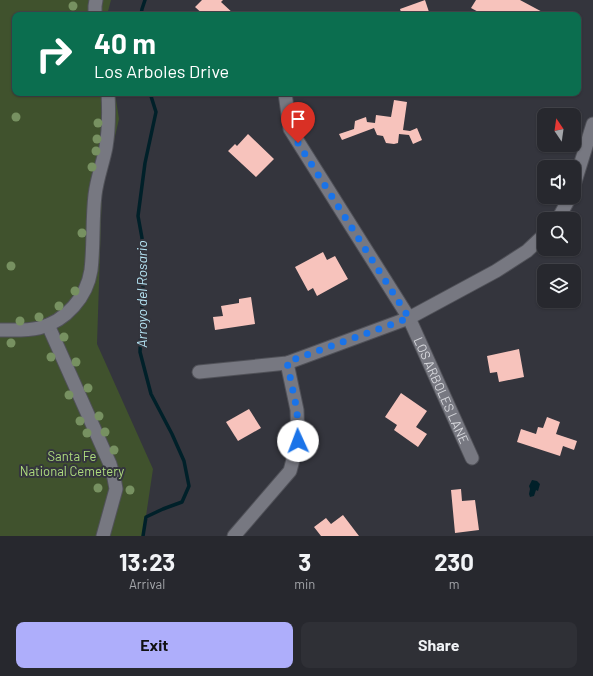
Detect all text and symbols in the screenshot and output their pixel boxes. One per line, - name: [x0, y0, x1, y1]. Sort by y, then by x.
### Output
- text: 40 m: [94, 26, 156, 60]
- icon: right: [28, 28, 80, 80]
- text: Los Arboles Drive: [94, 60, 229, 82]
- pin: [281, 102, 315, 143]
- icon: arrive: [287, 108, 309, 130]
- north arrow: [537, 108, 581, 152]
- map controls: [537, 108, 581, 308]
- button: sound: [537, 160, 581, 204]
- button: search: [537, 212, 581, 256]
- water label: Arroyo del Rosario: [133, 240, 150, 348]
- button: layers: [537, 264, 581, 308]
- street label: LOS ARBOLES LANE: [411, 334, 473, 446]
- position arrow: [277, 420, 319, 462]
- park label: Santa Fe National Cemetery: [20, 448, 124, 479]
- text: 13:23: [119, 547, 175, 576]
- text: 3: [298, 547, 311, 576]
- text: 230: [434, 547, 474, 576]
- text: Arrival: [129, 576, 165, 592]
- text: min: [294, 576, 315, 592]
- text: m: [449, 576, 460, 592]
- button: Exit: [16, 622, 293, 668]
- button: Share: [301, 622, 577, 668]

